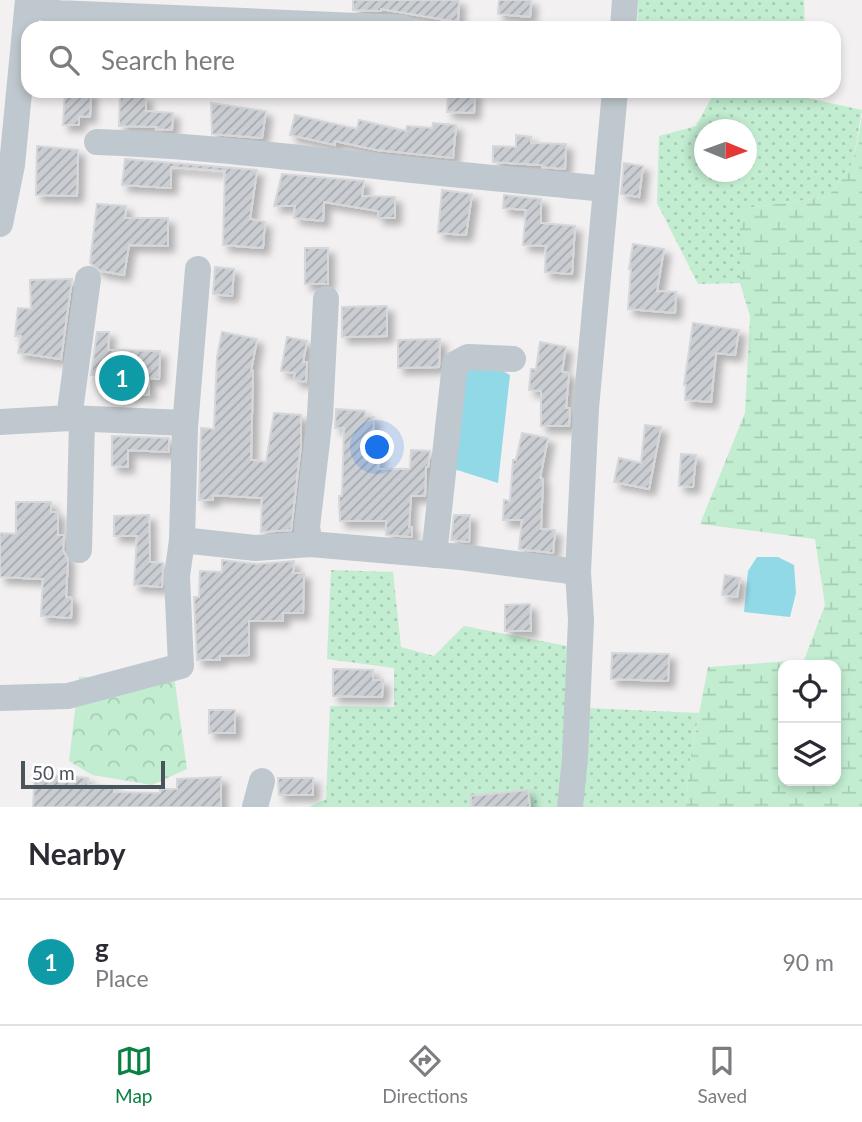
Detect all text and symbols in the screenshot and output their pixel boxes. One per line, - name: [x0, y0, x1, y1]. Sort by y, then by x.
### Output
- search box: [21, 21, 841, 98]
- icon: search: [45, 41, 83, 79]
- text: Search here: [101, 44, 235, 76]
- north arrow: [694, 119, 757, 182]
- pin: 1: [99, 352, 145, 404]
- your location: [360, 430, 394, 464]
- map controls: [778, 660, 841, 786]
- button: locate: [778, 660, 841, 723]
- button: layers: [778, 723, 841, 786]
- scale bar: [21, 758, 164, 790]
- text: 50 m: [32, 761, 75, 784]
- text: Nearby: [28, 835, 126, 871]
- text: g: [95, 932, 109, 964]
- text: 1: [44, 948, 58, 976]
- text: 90 m: [783, 948, 834, 976]
- text: Place: [95, 964, 149, 992]
- tab: Map: [115, 1042, 153, 1107]
- tab: Directions: [382, 1042, 468, 1107]
- tab: Saved: [698, 1042, 747, 1107]

